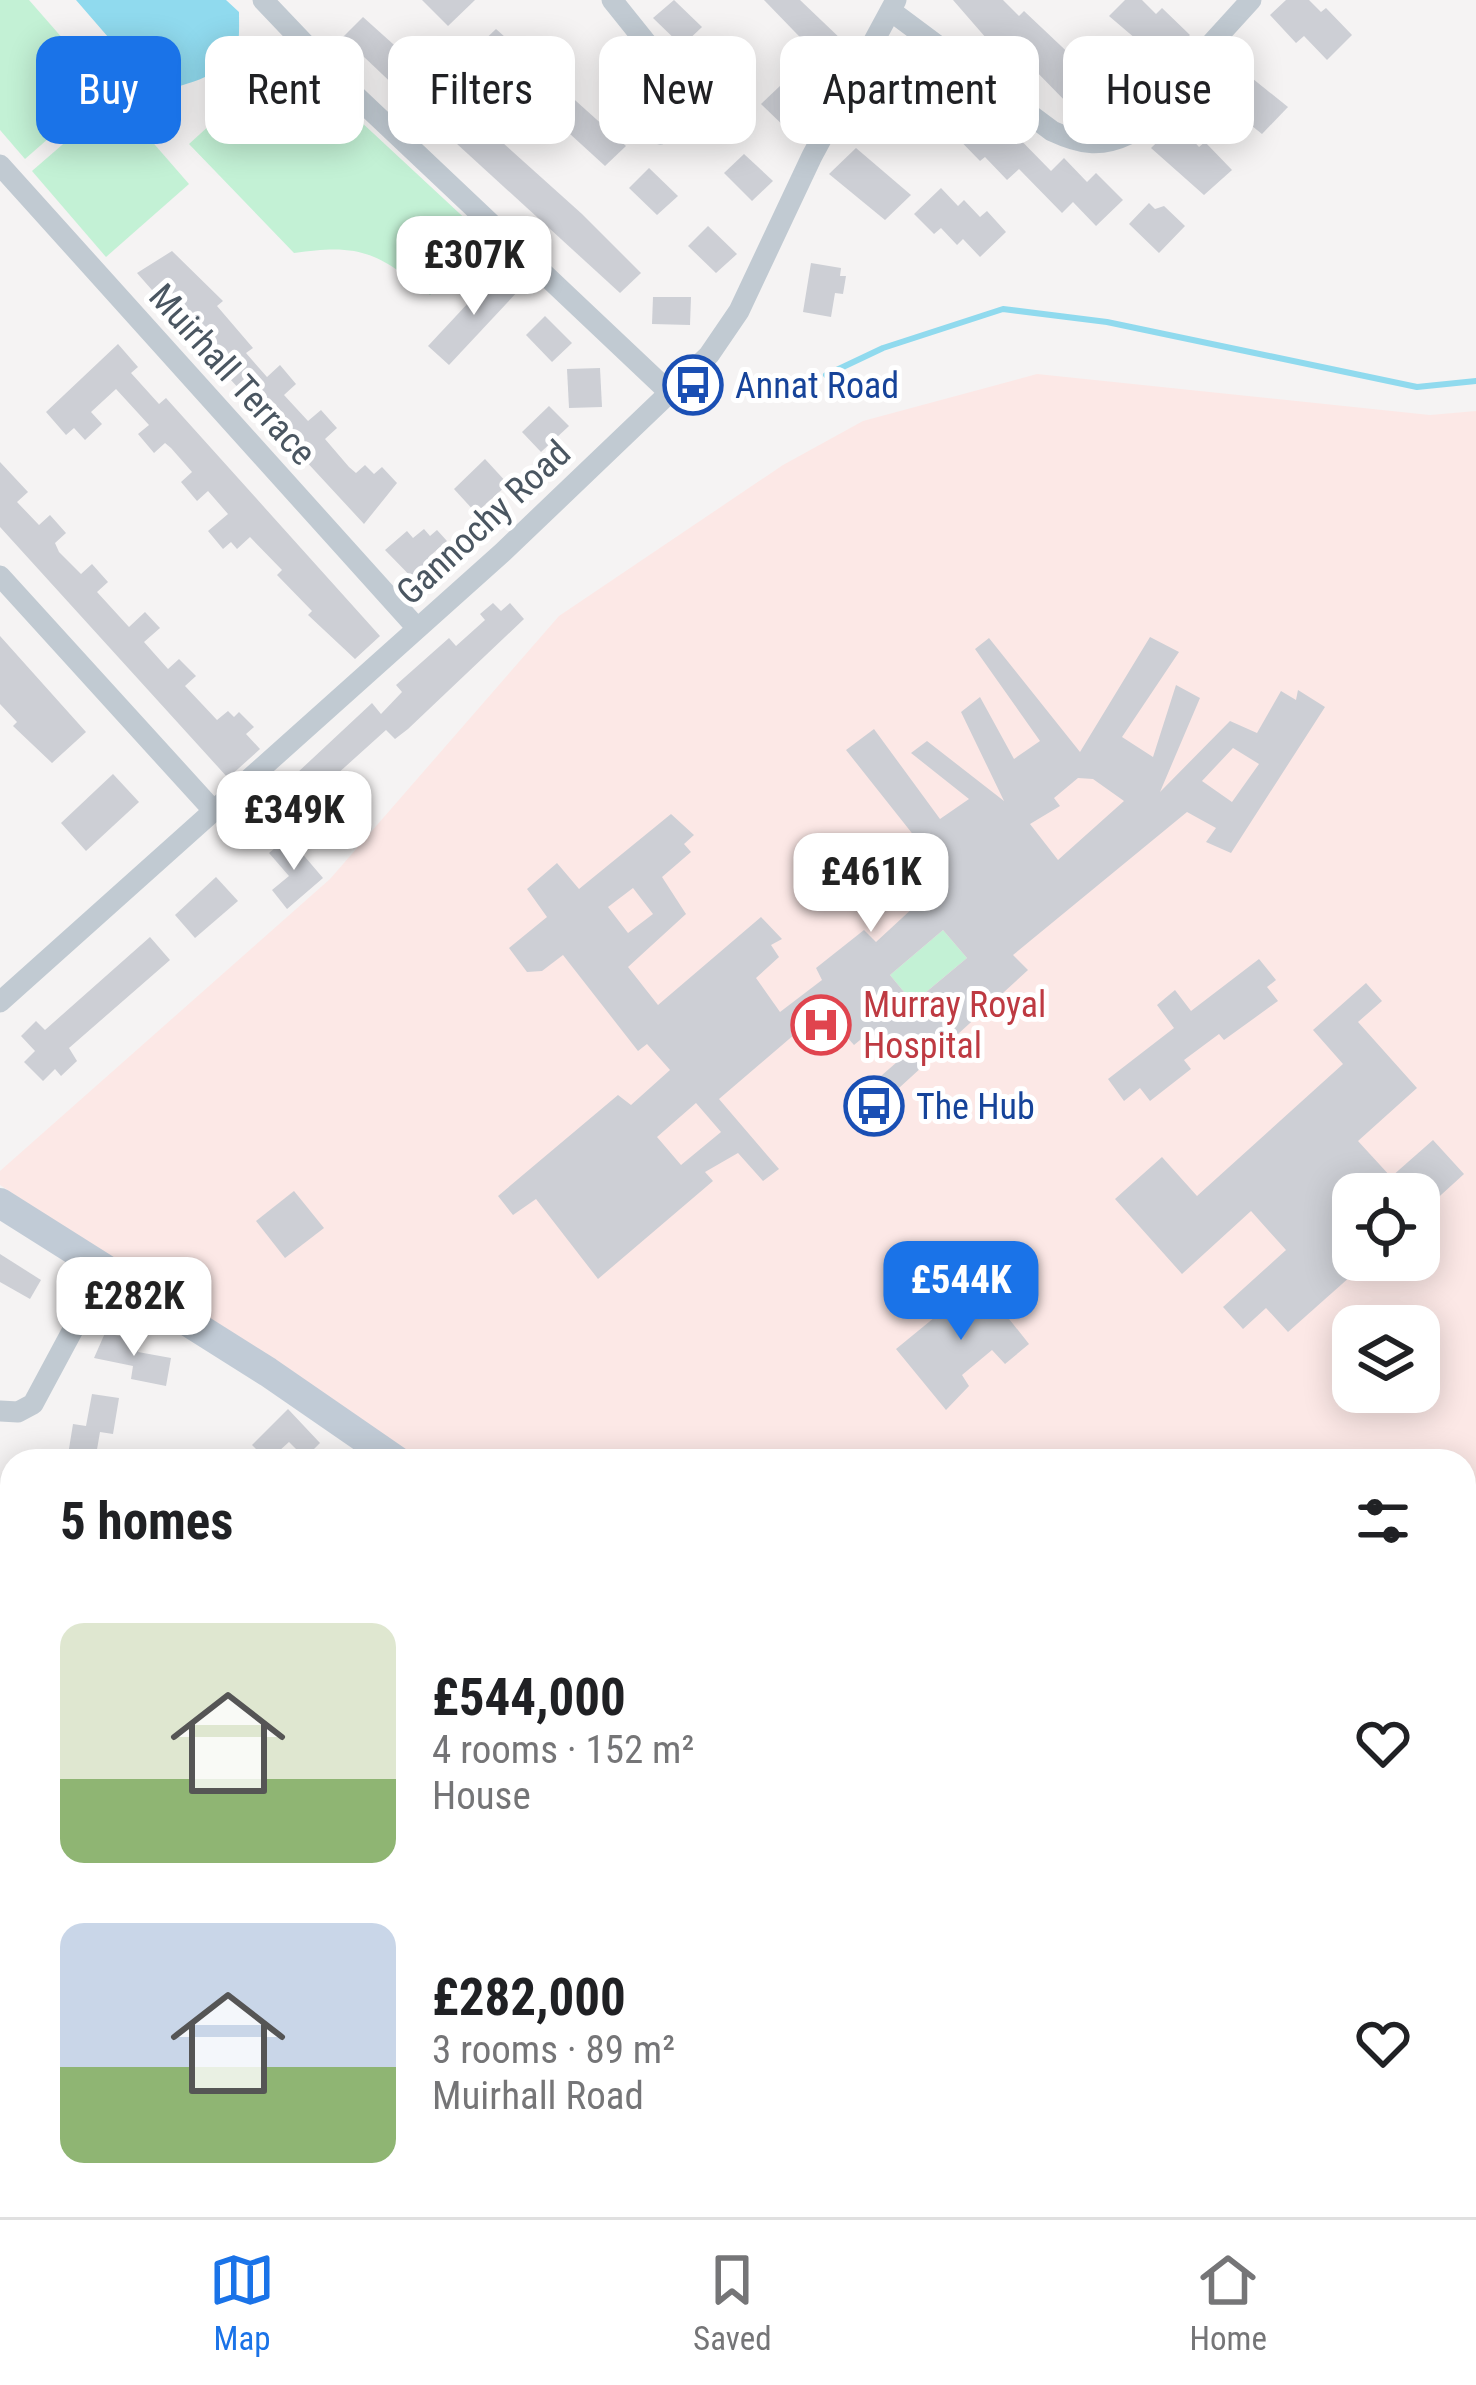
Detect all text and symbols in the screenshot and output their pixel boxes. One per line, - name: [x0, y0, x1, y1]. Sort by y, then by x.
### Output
- chip: Buy: [36, 36, 181, 144]
- chip: Rent: [205, 36, 364, 144]
- chip: Filters: [388, 36, 575, 144]
- chip: New: [599, 36, 756, 144]
- chip: Apartment: [780, 36, 1039, 144]
- chip: House: [1063, 36, 1254, 144]
- pin: £307K: [390, 216, 558, 318]
- text: £307K: [423, 232, 525, 278]
- street label: Muirhall Terrace: [140, 276, 324, 474]
- bus stop icon: Annat Road: [662, 354, 724, 416]
- place label: Annat Road: [735, 365, 899, 407]
- street label: Gannochy Road: [389, 432, 579, 613]
- pin: £349K: [210, 771, 378, 873]
- text: £349K: [243, 787, 345, 833]
- pin: £461K: [787, 833, 955, 935]
- text: £461K: [820, 849, 922, 895]
- place label: Murray Royal Hospital: [863, 984, 1046, 1067]
- hospital icon: Murray Royal Hospital: [790, 994, 852, 1056]
- bus stop icon: The Hub: [843, 1075, 905, 1137]
- place label: The Hub: [916, 1086, 1035, 1128]
- map controls: [1332, 1173, 1440, 1413]
- button: locate: [1332, 1173, 1440, 1281]
- pin: £544K: [877, 1241, 1045, 1343]
- pin: £282K: [50, 1257, 218, 1359]
- text: £544K: [910, 1257, 1012, 1303]
- text: £282K: [83, 1273, 185, 1319]
- button: layers: [1332, 1305, 1440, 1413]
- icon: filters: [1350, 1488, 1416, 1554]
- text: 5 homes: [60, 1492, 233, 1551]
- text: £544,000: [432, 1668, 626, 1727]
- icon: home: [156, 1671, 300, 1815]
- icon: heart: [1350, 1710, 1416, 1776]
- text: 4 rooms · 152 m²: [432, 1727, 694, 1773]
- text: House: [432, 1773, 531, 1819]
- text: £282,000: [432, 1968, 626, 2027]
- icon: home: [156, 1971, 300, 2115]
- icon: heart: [1350, 2010, 1416, 2076]
- text: 3 rooms · 89 m²: [432, 2027, 675, 2073]
- text: Muirhall Road: [432, 2073, 644, 2119]
- tab: Map: [209, 2247, 275, 2358]
- tab: Saved: [693, 2247, 772, 2358]
- tab: Home: [1190, 2247, 1267, 2358]

